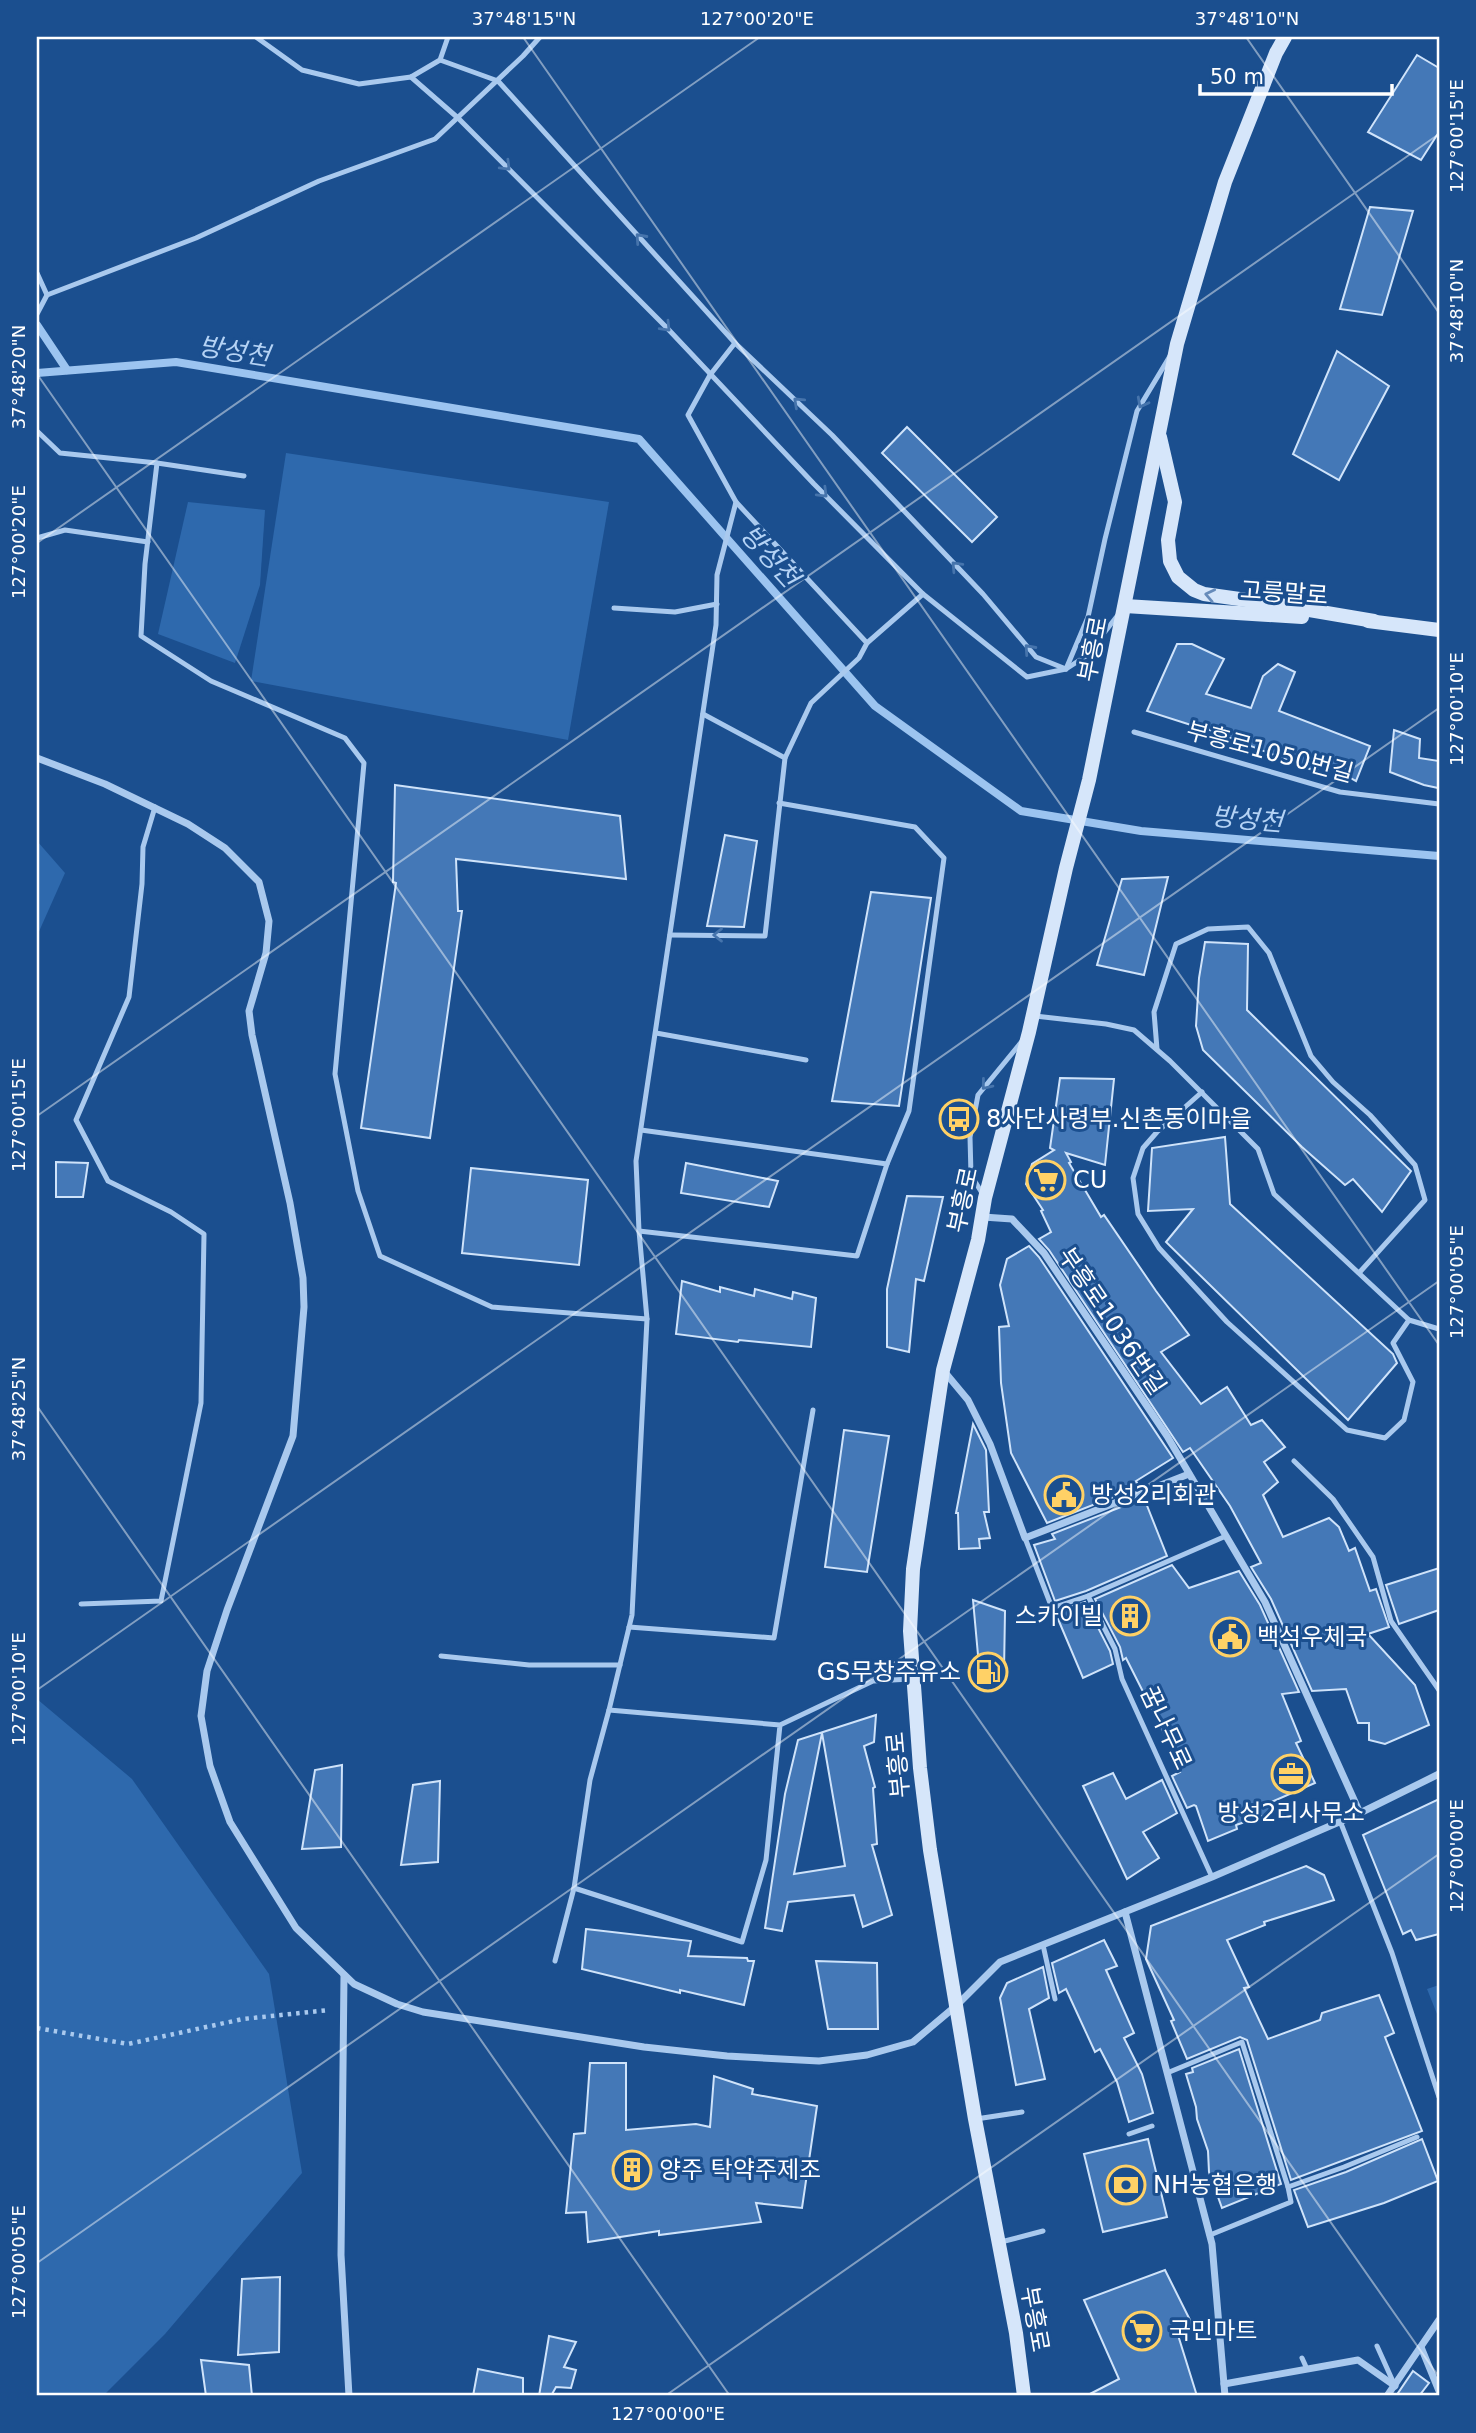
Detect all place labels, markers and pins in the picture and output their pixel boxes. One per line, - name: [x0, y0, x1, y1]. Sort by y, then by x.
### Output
- bus stop icon: 8사단사령부.신촌동이마을: [938, 1098, 980, 1140]
- place label: 8사단사령부.신촌동이마을: [986, 1105, 1252, 1133]
- supermarket icon: CU: [1025, 1159, 1067, 1201]
- place label: CU: [1073, 1166, 1107, 1194]
- public building icon: 방성2리회관: [1043, 1474, 1085, 1516]
- place label: 방성2리회관: [1091, 1481, 1217, 1509]
- building icon: 스카이빌: [1109, 1595, 1151, 1637]
- place label: 스카이빌: [1015, 1602, 1103, 1630]
- public building icon: 백석우체국: [1209, 1616, 1251, 1658]
- place label: 백석우체국: [1257, 1623, 1367, 1651]
- fuel station icon: GS무창주유소: [967, 1651, 1009, 1693]
- place label: GS무창주유소: [817, 1658, 961, 1686]
- office icon: 방성2리사무소: [1270, 1753, 1312, 1795]
- place label: 방성2리사무소: [1217, 1799, 1365, 1827]
- building icon: 양주 탁약주제조: [611, 2149, 653, 2191]
- place label: 양주 탁약주제조: [659, 2156, 821, 2184]
- bank icon: NH농협은행: [1105, 2164, 1147, 2206]
- place label: NH농협은행: [1153, 2171, 1277, 2199]
- supermarket icon: 국민마트: [1121, 2310, 1163, 2352]
- place label: 국민마트: [1169, 2317, 1257, 2345]

